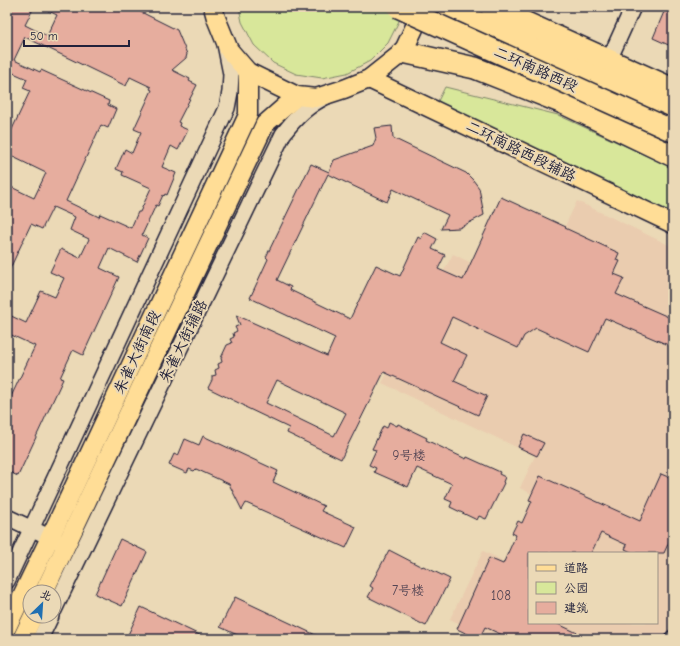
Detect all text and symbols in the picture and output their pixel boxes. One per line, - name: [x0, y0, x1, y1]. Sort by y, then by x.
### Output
- scale bar: [24, 22, 129, 48]
- text: 50 m: [30, 29, 58, 43]
- street label: 二环南路西段: [491, 42, 581, 96]
- street label: 二环南路西段辅路: [463, 117, 579, 185]
- street label: 朱雀大街辅路: [155, 297, 211, 385]
- street label: 朱雀大街南段: [110, 307, 164, 397]
- house number: 9号楼: [393, 448, 425, 463]
- legend: [528, 552, 658, 624]
- text: 道路: [564, 561, 588, 575]
- text: 公园: [564, 581, 588, 595]
- house number: 7号楼: [392, 583, 424, 598]
- north arrow: [22, 584, 62, 624]
- text: 北: [38, 587, 54, 604]
- house number: 108: [491, 588, 511, 603]
- text: 建筑: [564, 601, 588, 615]

